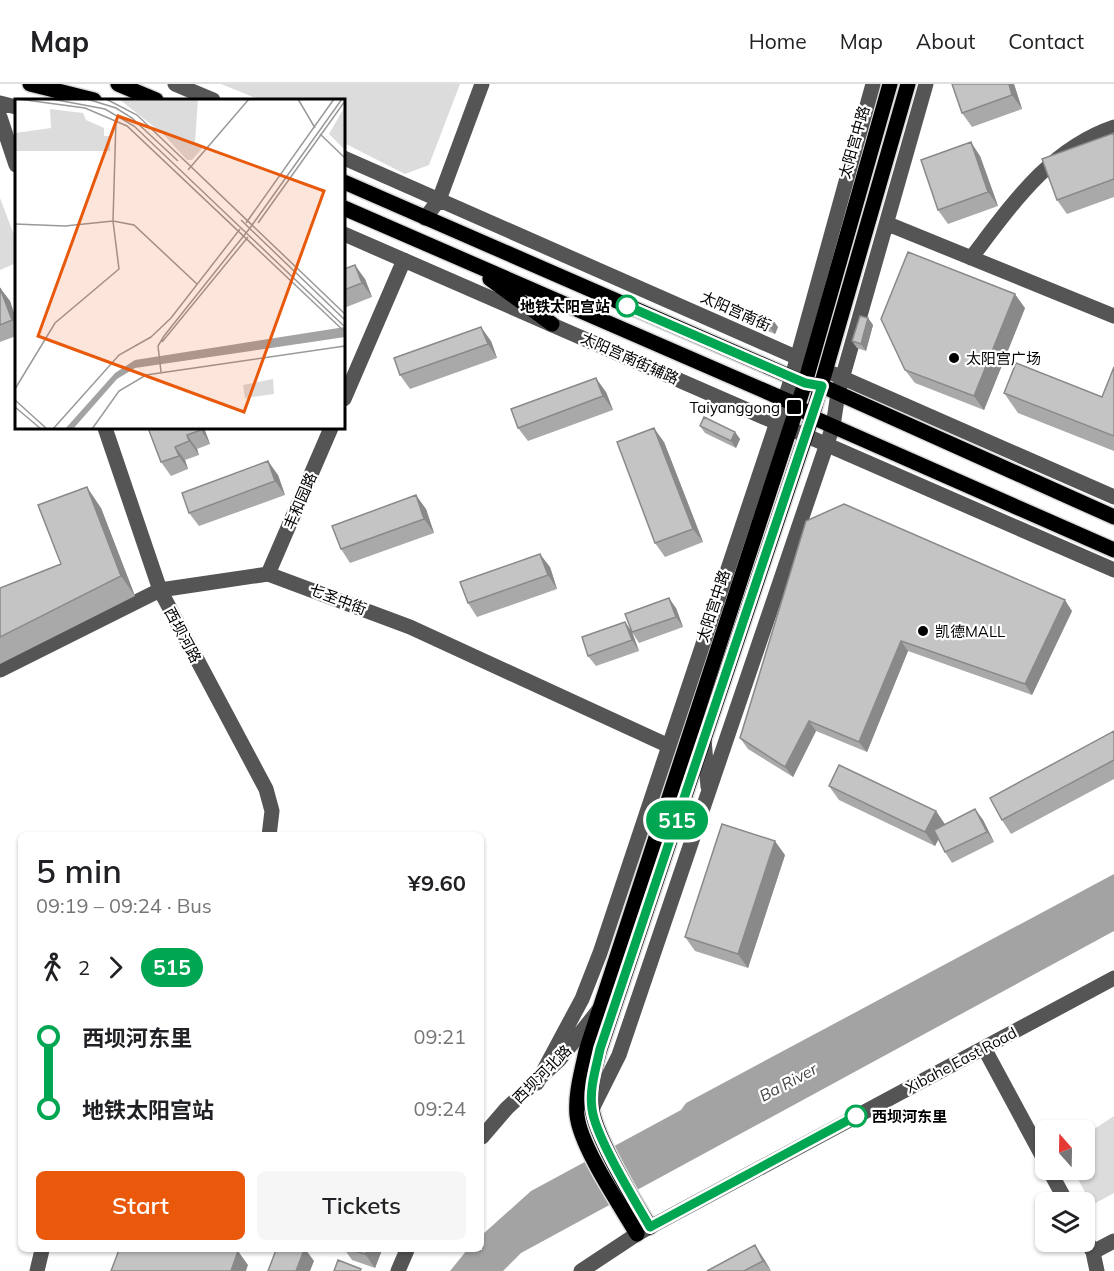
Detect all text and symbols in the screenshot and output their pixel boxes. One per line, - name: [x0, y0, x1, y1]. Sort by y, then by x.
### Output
- text: Map: [30, 24, 89, 59]
- text: Home: [749, 28, 807, 54]
- text: Map: [840, 28, 883, 54]
- text: About: [916, 28, 975, 54]
- text: Contact: [1008, 28, 1084, 54]
- inset map: [15, 99, 345, 429]
- street label: 太阳宫中路: [835, 103, 873, 181]
- street label: 太阳宫南街: [698, 287, 774, 335]
- marker: 地铁太阳宫站: [616, 295, 638, 317]
- place label: 地铁太阳宫站: [520, 297, 610, 316]
- street label: 太阳宫南街辅路: [578, 328, 682, 388]
- place label: 太阳宫广场: [966, 349, 1041, 368]
- marker: 太阳宫广场: [947, 351, 961, 365]
- place label: Taiyanggong: [689, 398, 780, 417]
- marker: Taiyanggong: [785, 398, 803, 416]
- street label: 丰和园路: [280, 470, 320, 532]
- street label: 太阳宫中路: [692, 567, 734, 645]
- street label: 七圣中街: [307, 579, 369, 619]
- street label: 西坝河路: [161, 604, 205, 666]
- place label: 凯德MALL: [935, 622, 1005, 641]
- marker: 凯德MALL: [916, 624, 930, 638]
- line badge: 515: [642, 800, 712, 840]
- text: 515: [658, 807, 696, 833]
- text: 5 min: [36, 850, 122, 891]
- text: ¥9.60: [408, 869, 466, 897]
- text: 09:19 – 09:24 · Bus: [36, 893, 212, 918]
- icon: walk: [36, 951, 69, 984]
- icon: forward: [99, 951, 132, 984]
- text: 515: [153, 954, 191, 980]
- text: 2: [78, 955, 90, 980]
- street label: Xibahe East Road: [902, 1023, 1020, 1097]
- text: 西坝河东里: [82, 1024, 192, 1052]
- text: 09:21: [413, 1024, 466, 1049]
- street label: 西坝河北路: [509, 1041, 575, 1107]
- water label: Ba River: [756, 1058, 821, 1105]
- text: 地铁太阳宫站: [82, 1096, 214, 1124]
- text: 09:24: [413, 1096, 466, 1121]
- marker: 西坝河东里: [845, 1105, 867, 1127]
- place label: 西坝河东里: [872, 1107, 947, 1126]
- north arrow: [1035, 1120, 1095, 1180]
- map controls: [1035, 1120, 1095, 1252]
- button: Start: [36, 1171, 245, 1240]
- button: Tickets: [257, 1171, 466, 1240]
- button: layers: [1035, 1192, 1095, 1252]

